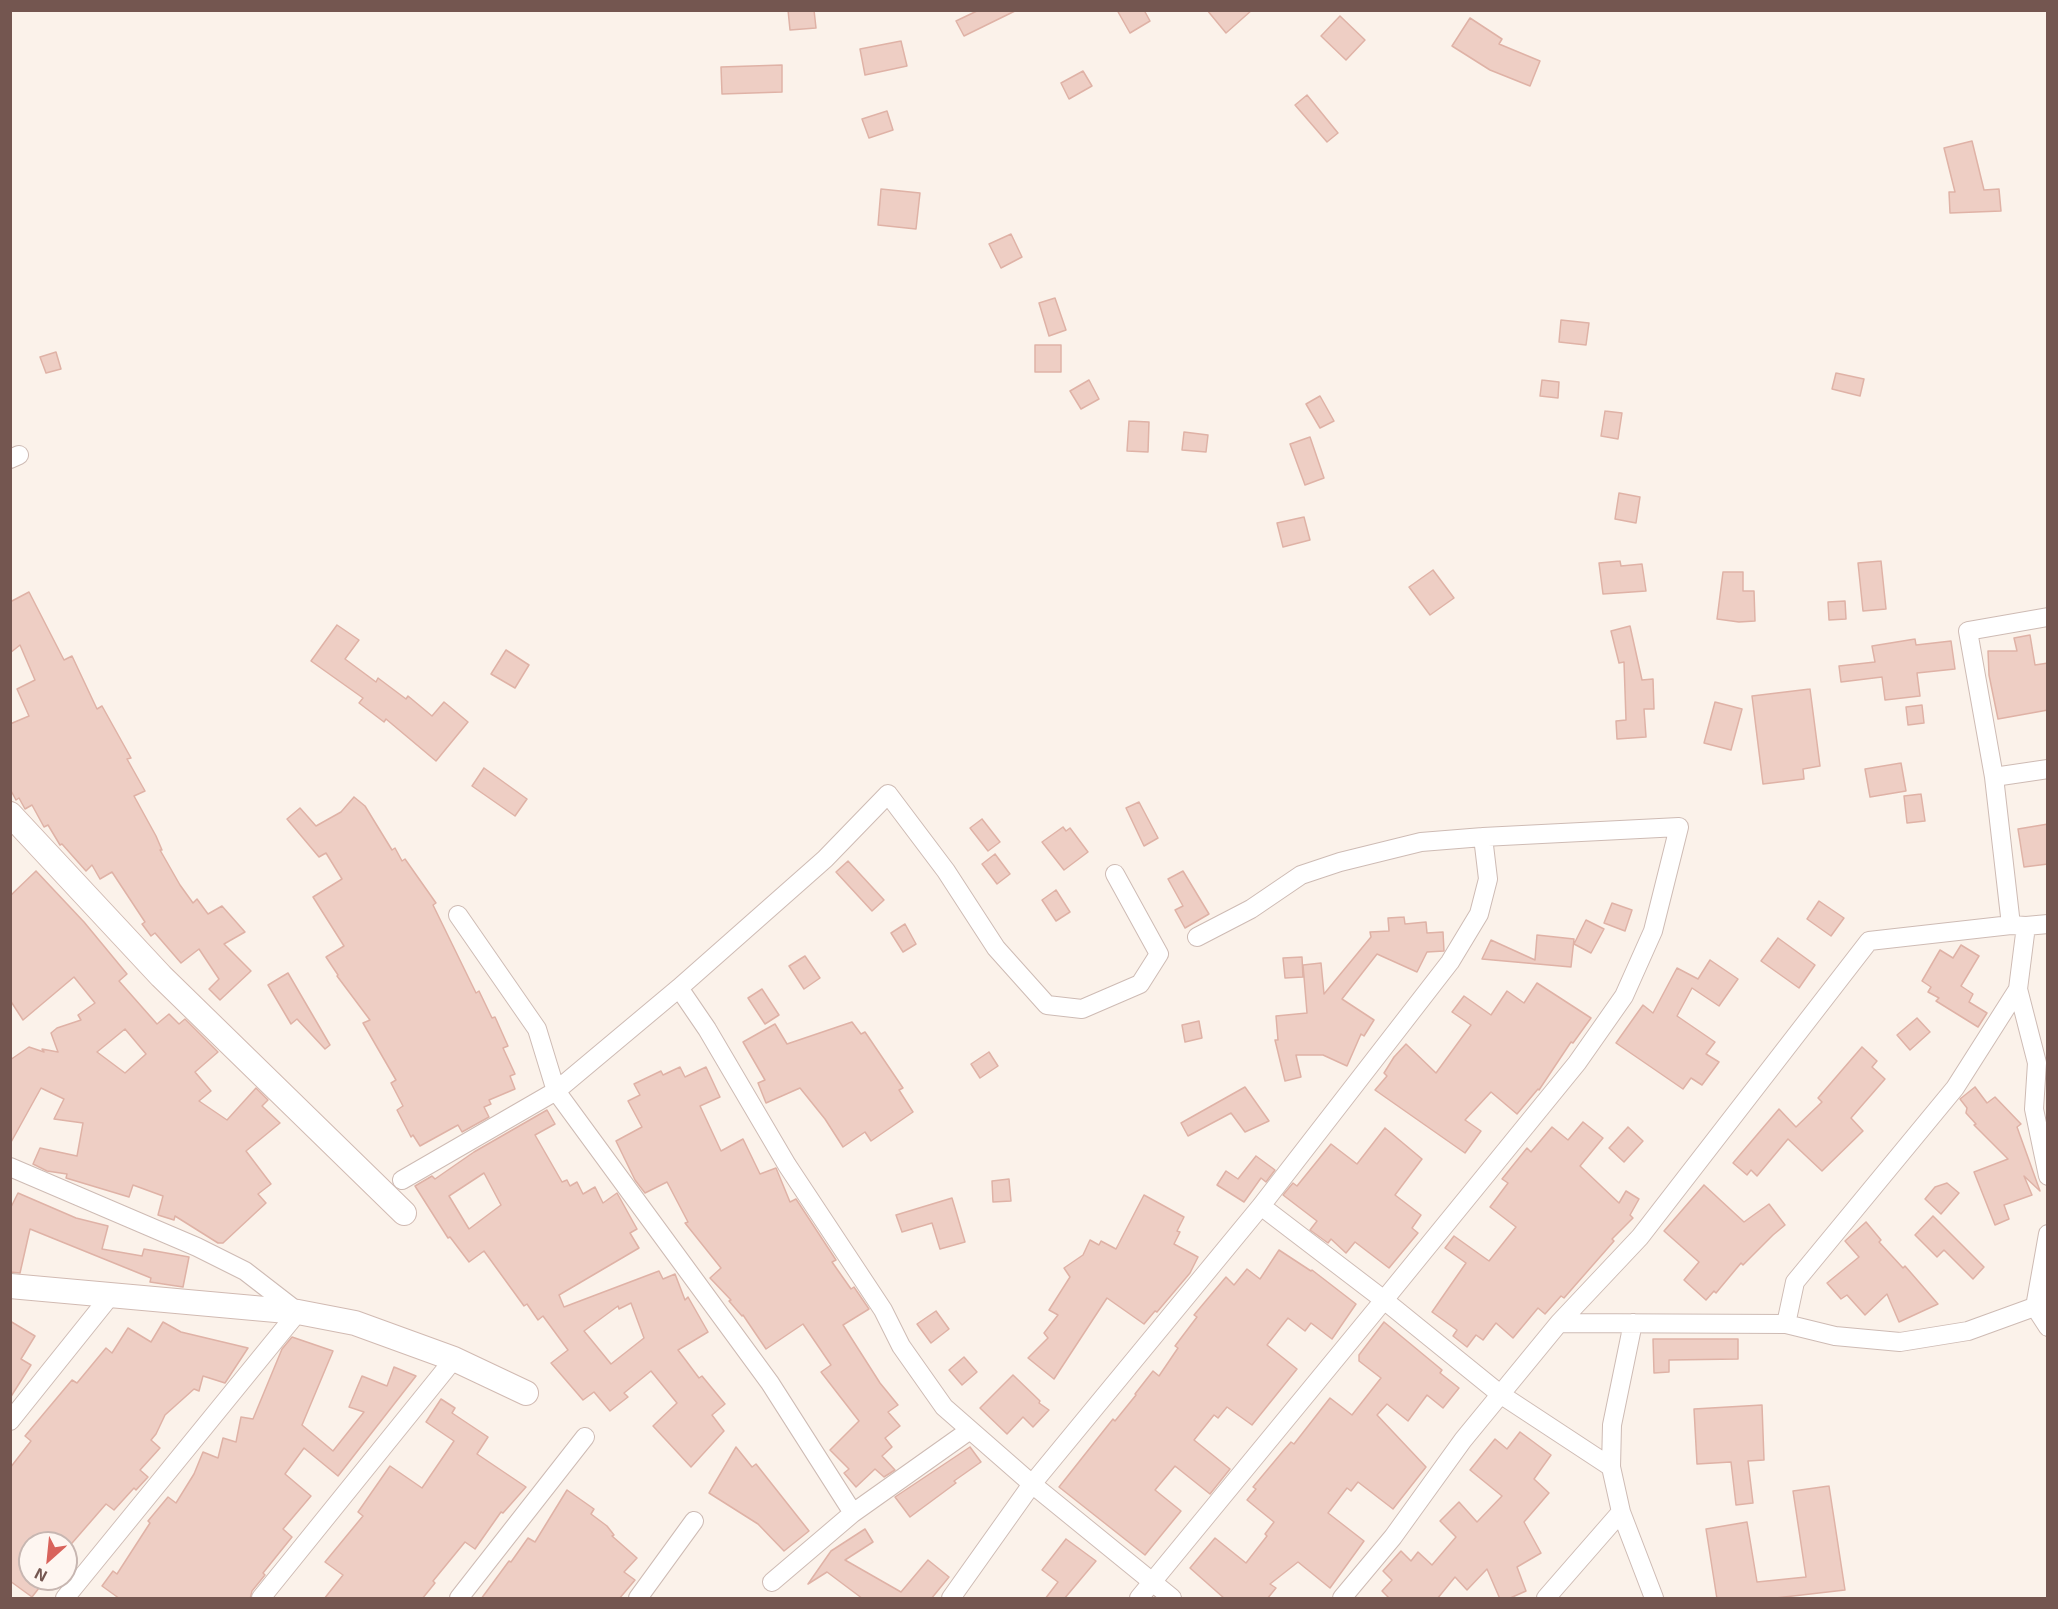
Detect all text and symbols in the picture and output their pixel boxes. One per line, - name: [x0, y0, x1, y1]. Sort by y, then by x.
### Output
- north arrow: [18, 1531, 78, 1591]
- text: N: [31, 1565, 50, 1587]

